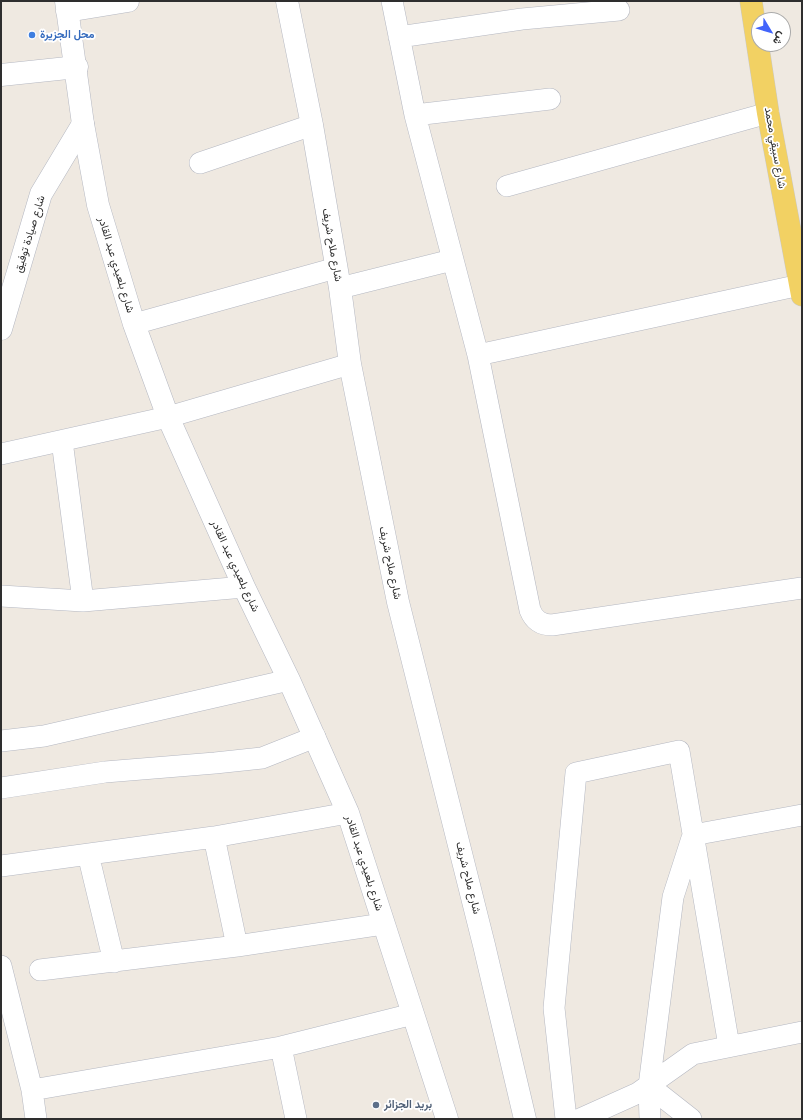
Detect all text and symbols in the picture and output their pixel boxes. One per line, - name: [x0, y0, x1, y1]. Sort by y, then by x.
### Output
- north arrow: [751, 12, 791, 52]
- place label: محل الجزيرة: [40, 28, 95, 42]
- text: ش: [770, 29, 790, 49]
- marker: محل الجزيرة: [27, 30, 37, 40]
- street label: شارع سبيقي محمد: [761, 106, 789, 190]
- street label: شارع صيادة توفيق: [12, 194, 48, 274]
- street label: شارع ملاح شريف: [319, 207, 345, 283]
- street label: شارع بلعيدي عبد القادر: [95, 215, 137, 315]
- street label: شارع بلعيدي عبد القادر: [208, 518, 262, 614]
- street label: شارع ملاح شريف: [376, 525, 404, 601]
- street label: شارع بلعيدي عبد القادر: [342, 813, 386, 913]
- street label: شارع ملاح شريف: [453, 840, 483, 916]
- place label: بريد الجزائر: [384, 1098, 432, 1112]
- marker: بريد الجزائر: [371, 1100, 381, 1110]

